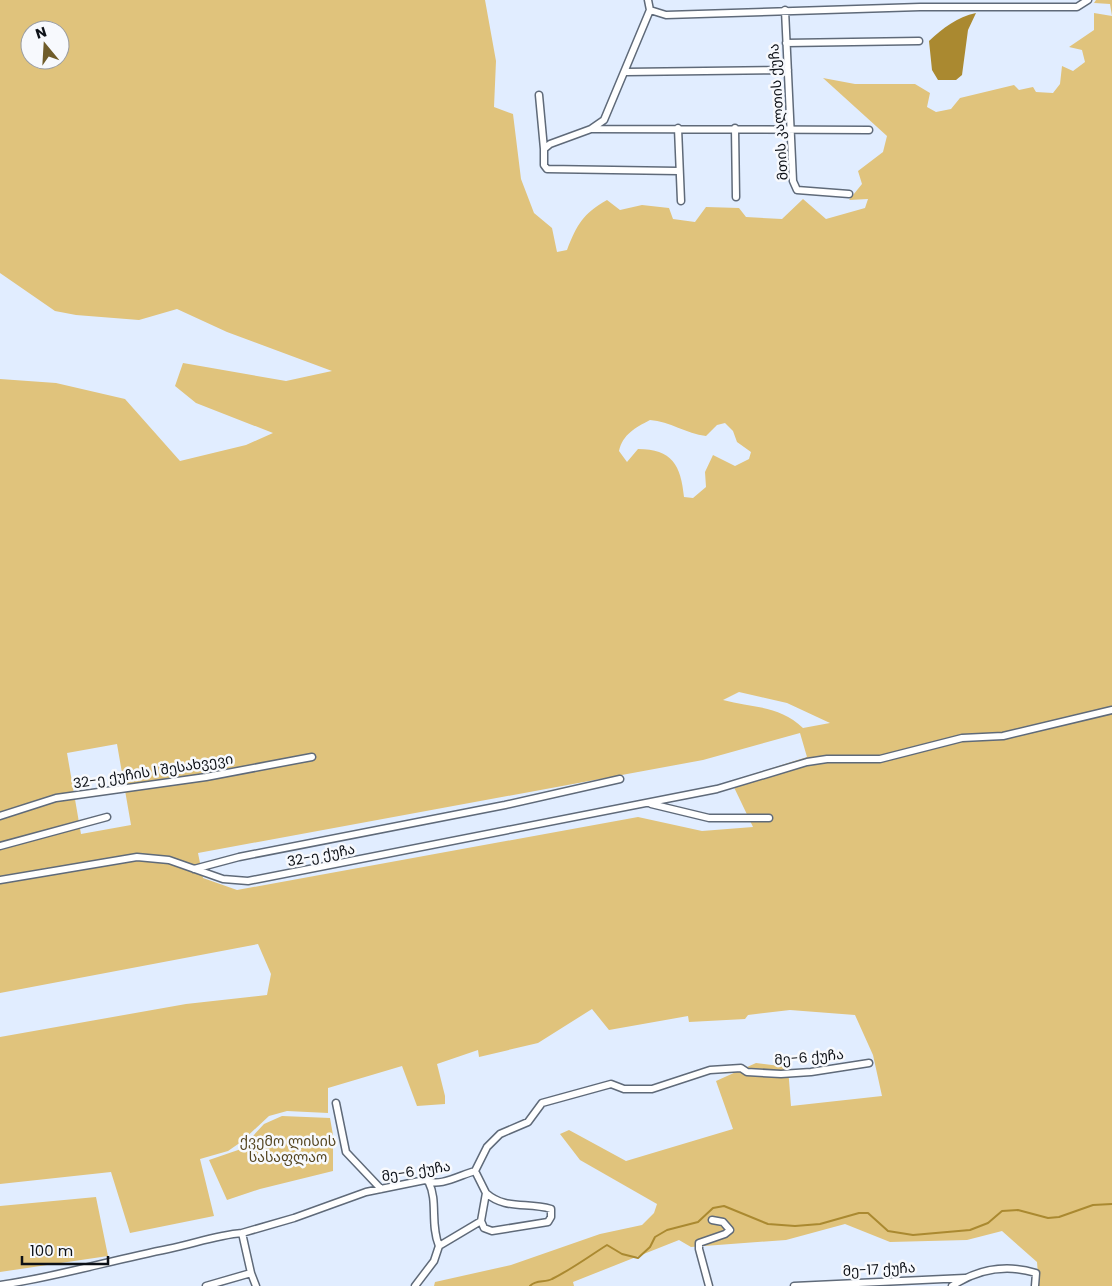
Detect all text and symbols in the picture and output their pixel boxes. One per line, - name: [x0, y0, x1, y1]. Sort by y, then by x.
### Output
- north arrow: [20, 20, 70, 70]
- text: N: [33, 21, 49, 44]
- street label: მთის კალთის ქუჩა: [763, 43, 793, 181]
- street label: 32-ე ქუჩის I შესახვევი: [72, 748, 234, 794]
- street label: 32-ე ქუჩა: [285, 839, 357, 871]
- street label: მე-6 ქუჩა: [774, 1044, 844, 1070]
- park label: ქვემო ლისის სასაფლაო: [240, 1131, 336, 1167]
- street label: მე-6 ქუჩა: [380, 1156, 452, 1186]
- scale bar: [22, 1234, 109, 1266]
- text: 100 m: [30, 1240, 73, 1261]
- street label: მე-17 ქუჩა: [842, 1257, 916, 1281]

